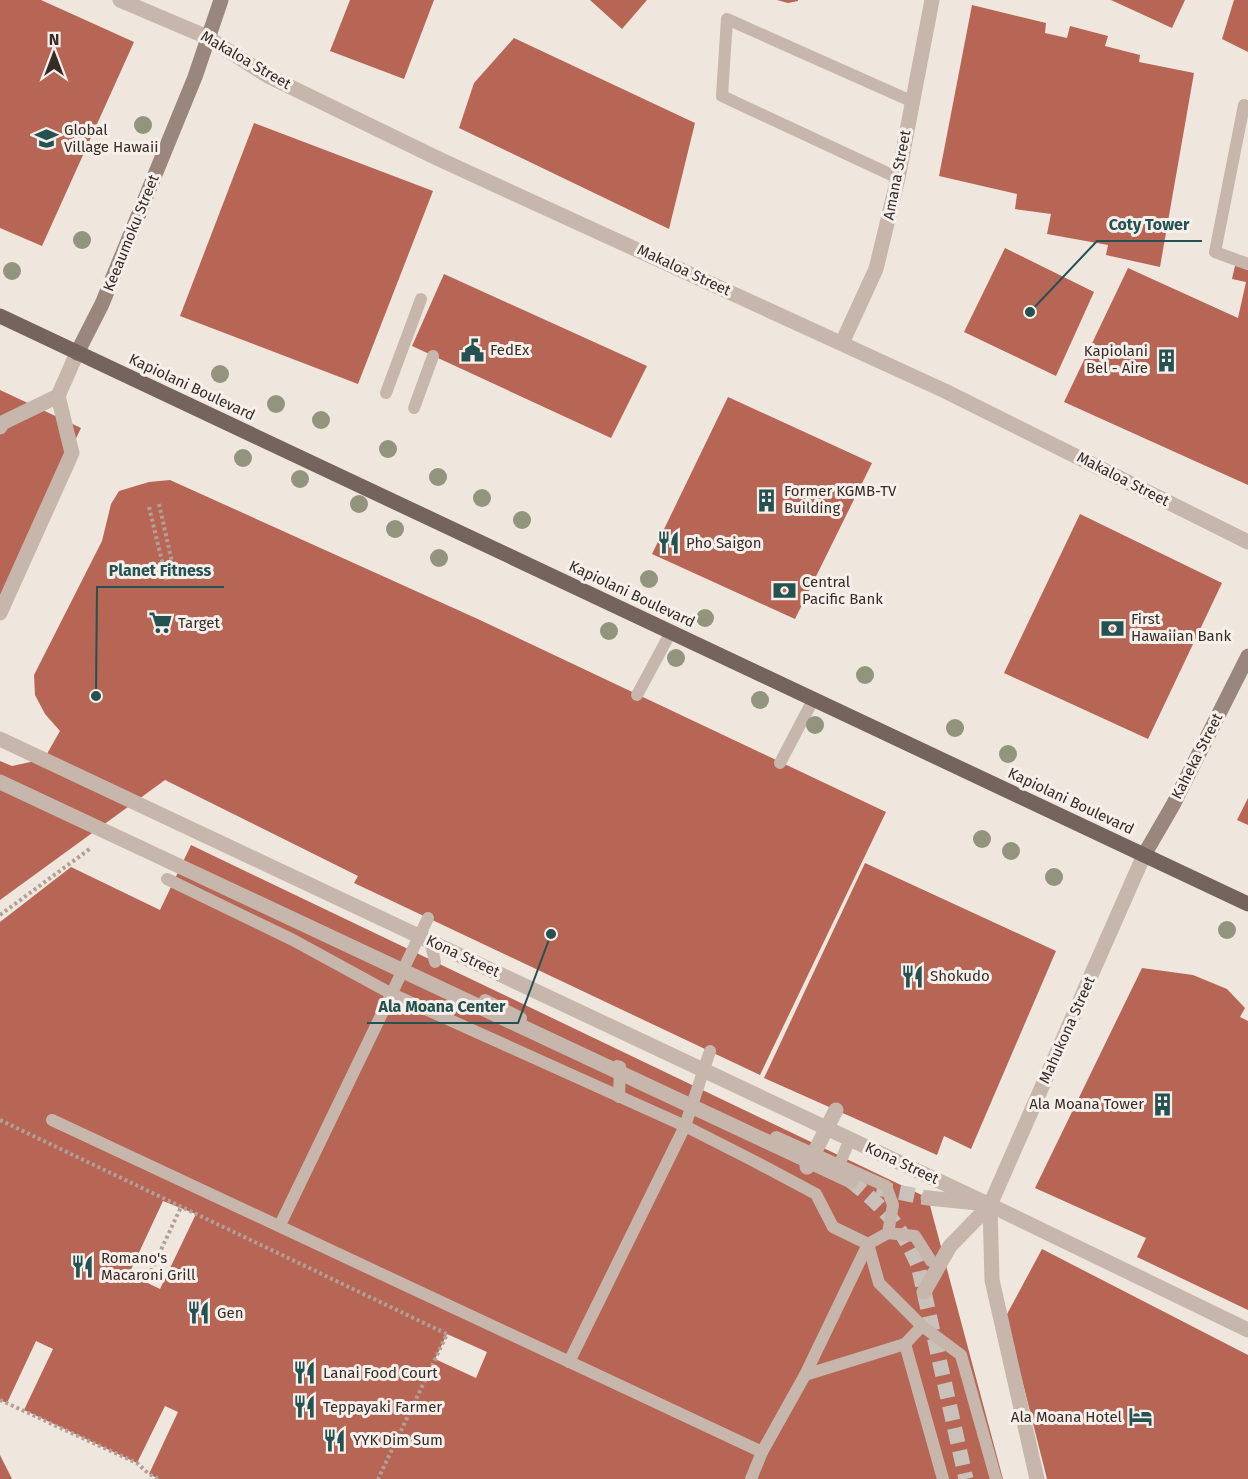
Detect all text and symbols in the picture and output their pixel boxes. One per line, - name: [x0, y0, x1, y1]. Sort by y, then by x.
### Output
- north arrow: [24, 24, 84, 84]
- street label: Makaloa Street: [198, 27, 295, 93]
- text: N: [49, 30, 59, 49]
- place label: Global Village Hawaii: [64, 121, 159, 156]
- school or university icon: Global Village Hawaii: [33, 126, 59, 152]
- street label: Amana Street: [879, 128, 915, 221]
- street label: Keeaumoku Street: [99, 171, 163, 294]
- callout: Coty Tower: [1097, 207, 1202, 241]
- text: Coty Tower: [1109, 215, 1190, 234]
- street label: Makaloa Street: [634, 240, 734, 300]
- public building icon: FedEx: [459, 337, 485, 363]
- place label: FedEx: [490, 341, 530, 359]
- place label: Kapiolani Bel - Aire: [1084, 342, 1148, 377]
- building icon: Kapiolani Bel - Aire: [1153, 347, 1179, 373]
- street label: Kapiolani Boulevard: [126, 350, 258, 424]
- street label: Makaloa Street: [1074, 448, 1173, 510]
- place label: Former KGMB-TV Building: [784, 482, 897, 517]
- building icon: Former KGMB-TV Building: [753, 487, 779, 513]
- restaurant icon: Pho Saigon: [655, 530, 681, 556]
- place label: Pho Saigon: [686, 534, 762, 552]
- callout: Planet Fitness: [97, 553, 224, 587]
- street label: Kapiolani Boulevard: [566, 557, 698, 631]
- text: Planet Fitness: [109, 561, 211, 580]
- place label: Central Pacific Bank: [802, 573, 883, 608]
- bank icon: Central Pacific Bank: [771, 578, 797, 604]
- supermarket icon: Target: [147, 610, 173, 636]
- place label: First Hawaiian Bank: [1131, 610, 1231, 645]
- place label: Target: [178, 614, 220, 632]
- bank icon: First Hawaiian Bank: [1100, 615, 1126, 641]
- street label: Kaheka Street: [1168, 709, 1227, 802]
- street label: Kapiolani Boulevard: [1005, 764, 1137, 838]
- street label: Kona Street: [423, 931, 503, 981]
- restaurant icon: Shokudo: [899, 963, 925, 989]
- place label: Shokudo: [930, 967, 990, 985]
- street label: Mahukona Street: [1035, 973, 1099, 1086]
- callout: Ala Moana Center: [367, 989, 518, 1023]
- text: Ala Moana Center: [377, 997, 506, 1016]
- building icon: Ala Moana Tower: [1149, 1091, 1175, 1117]
- place label: Ala Moana Tower: [1029, 1095, 1144, 1113]
- street label: Kona Street: [862, 1138, 942, 1188]
- place label: Romano's Macaroni Grill: [101, 1249, 196, 1284]
- restaurant icon: Romano's Macaroni Grill: [70, 1254, 96, 1280]
- restaurant icon: Gen: [186, 1300, 212, 1326]
- place label: Gen: [217, 1304, 243, 1322]
- restaurant icon: Lanai Food Court: [292, 1360, 318, 1386]
- place label: Lanai Food Court: [323, 1364, 438, 1382]
- restaurant icon: Teppayaki Farmer: [292, 1394, 318, 1420]
- place label: Teppayaki Farmer: [323, 1398, 442, 1416]
- hotel icon: Ala Moana Hotel: [1127, 1404, 1153, 1430]
- place label: Ala Moana Hotel: [1011, 1408, 1123, 1426]
- restaurant icon: YYK Dim Sum: [322, 1427, 348, 1453]
- place label: YYK Dim Sum: [353, 1431, 443, 1449]

